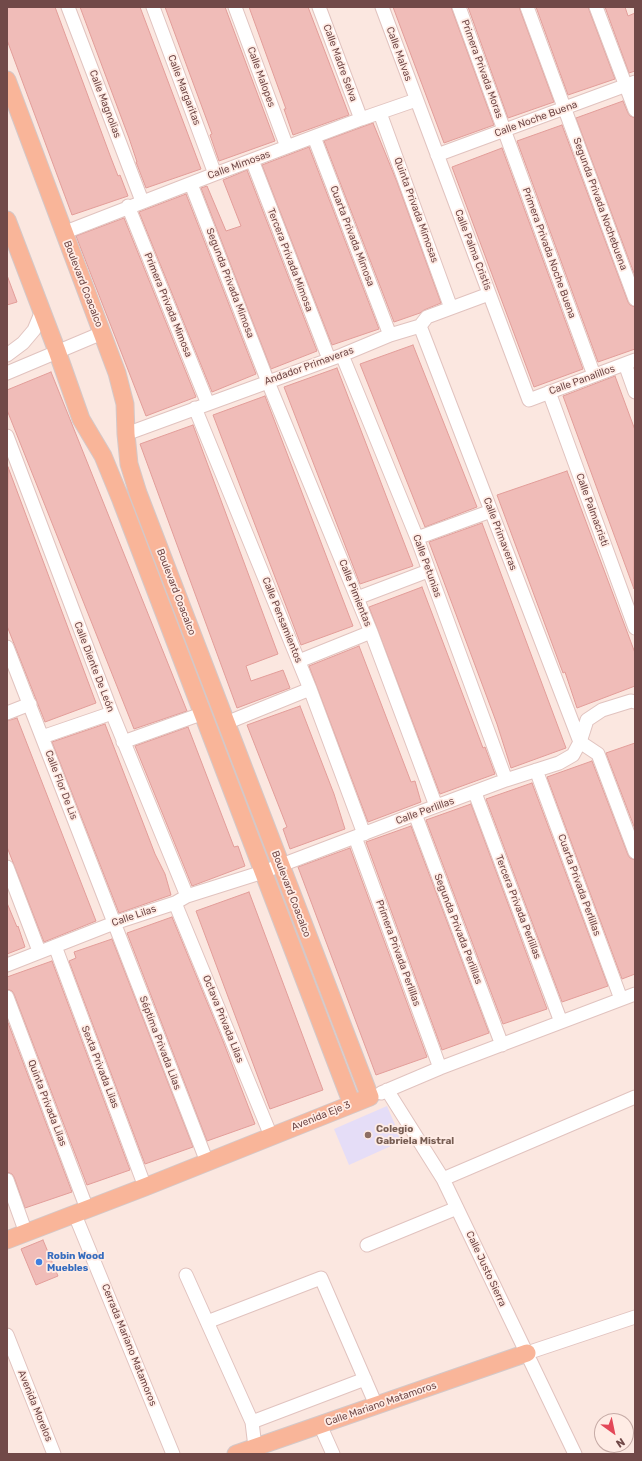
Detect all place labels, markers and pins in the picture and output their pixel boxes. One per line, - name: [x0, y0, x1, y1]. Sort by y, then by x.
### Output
- place label: Colegio Gabriela Mistral: [376, 1123, 454, 1146]
- marker: Colegio Gabriela Mistral: [363, 1130, 373, 1140]
- place label: Robin Wood Muebles: [47, 1250, 104, 1274]
- marker: Robin Wood Muebles: [34, 1257, 44, 1267]

